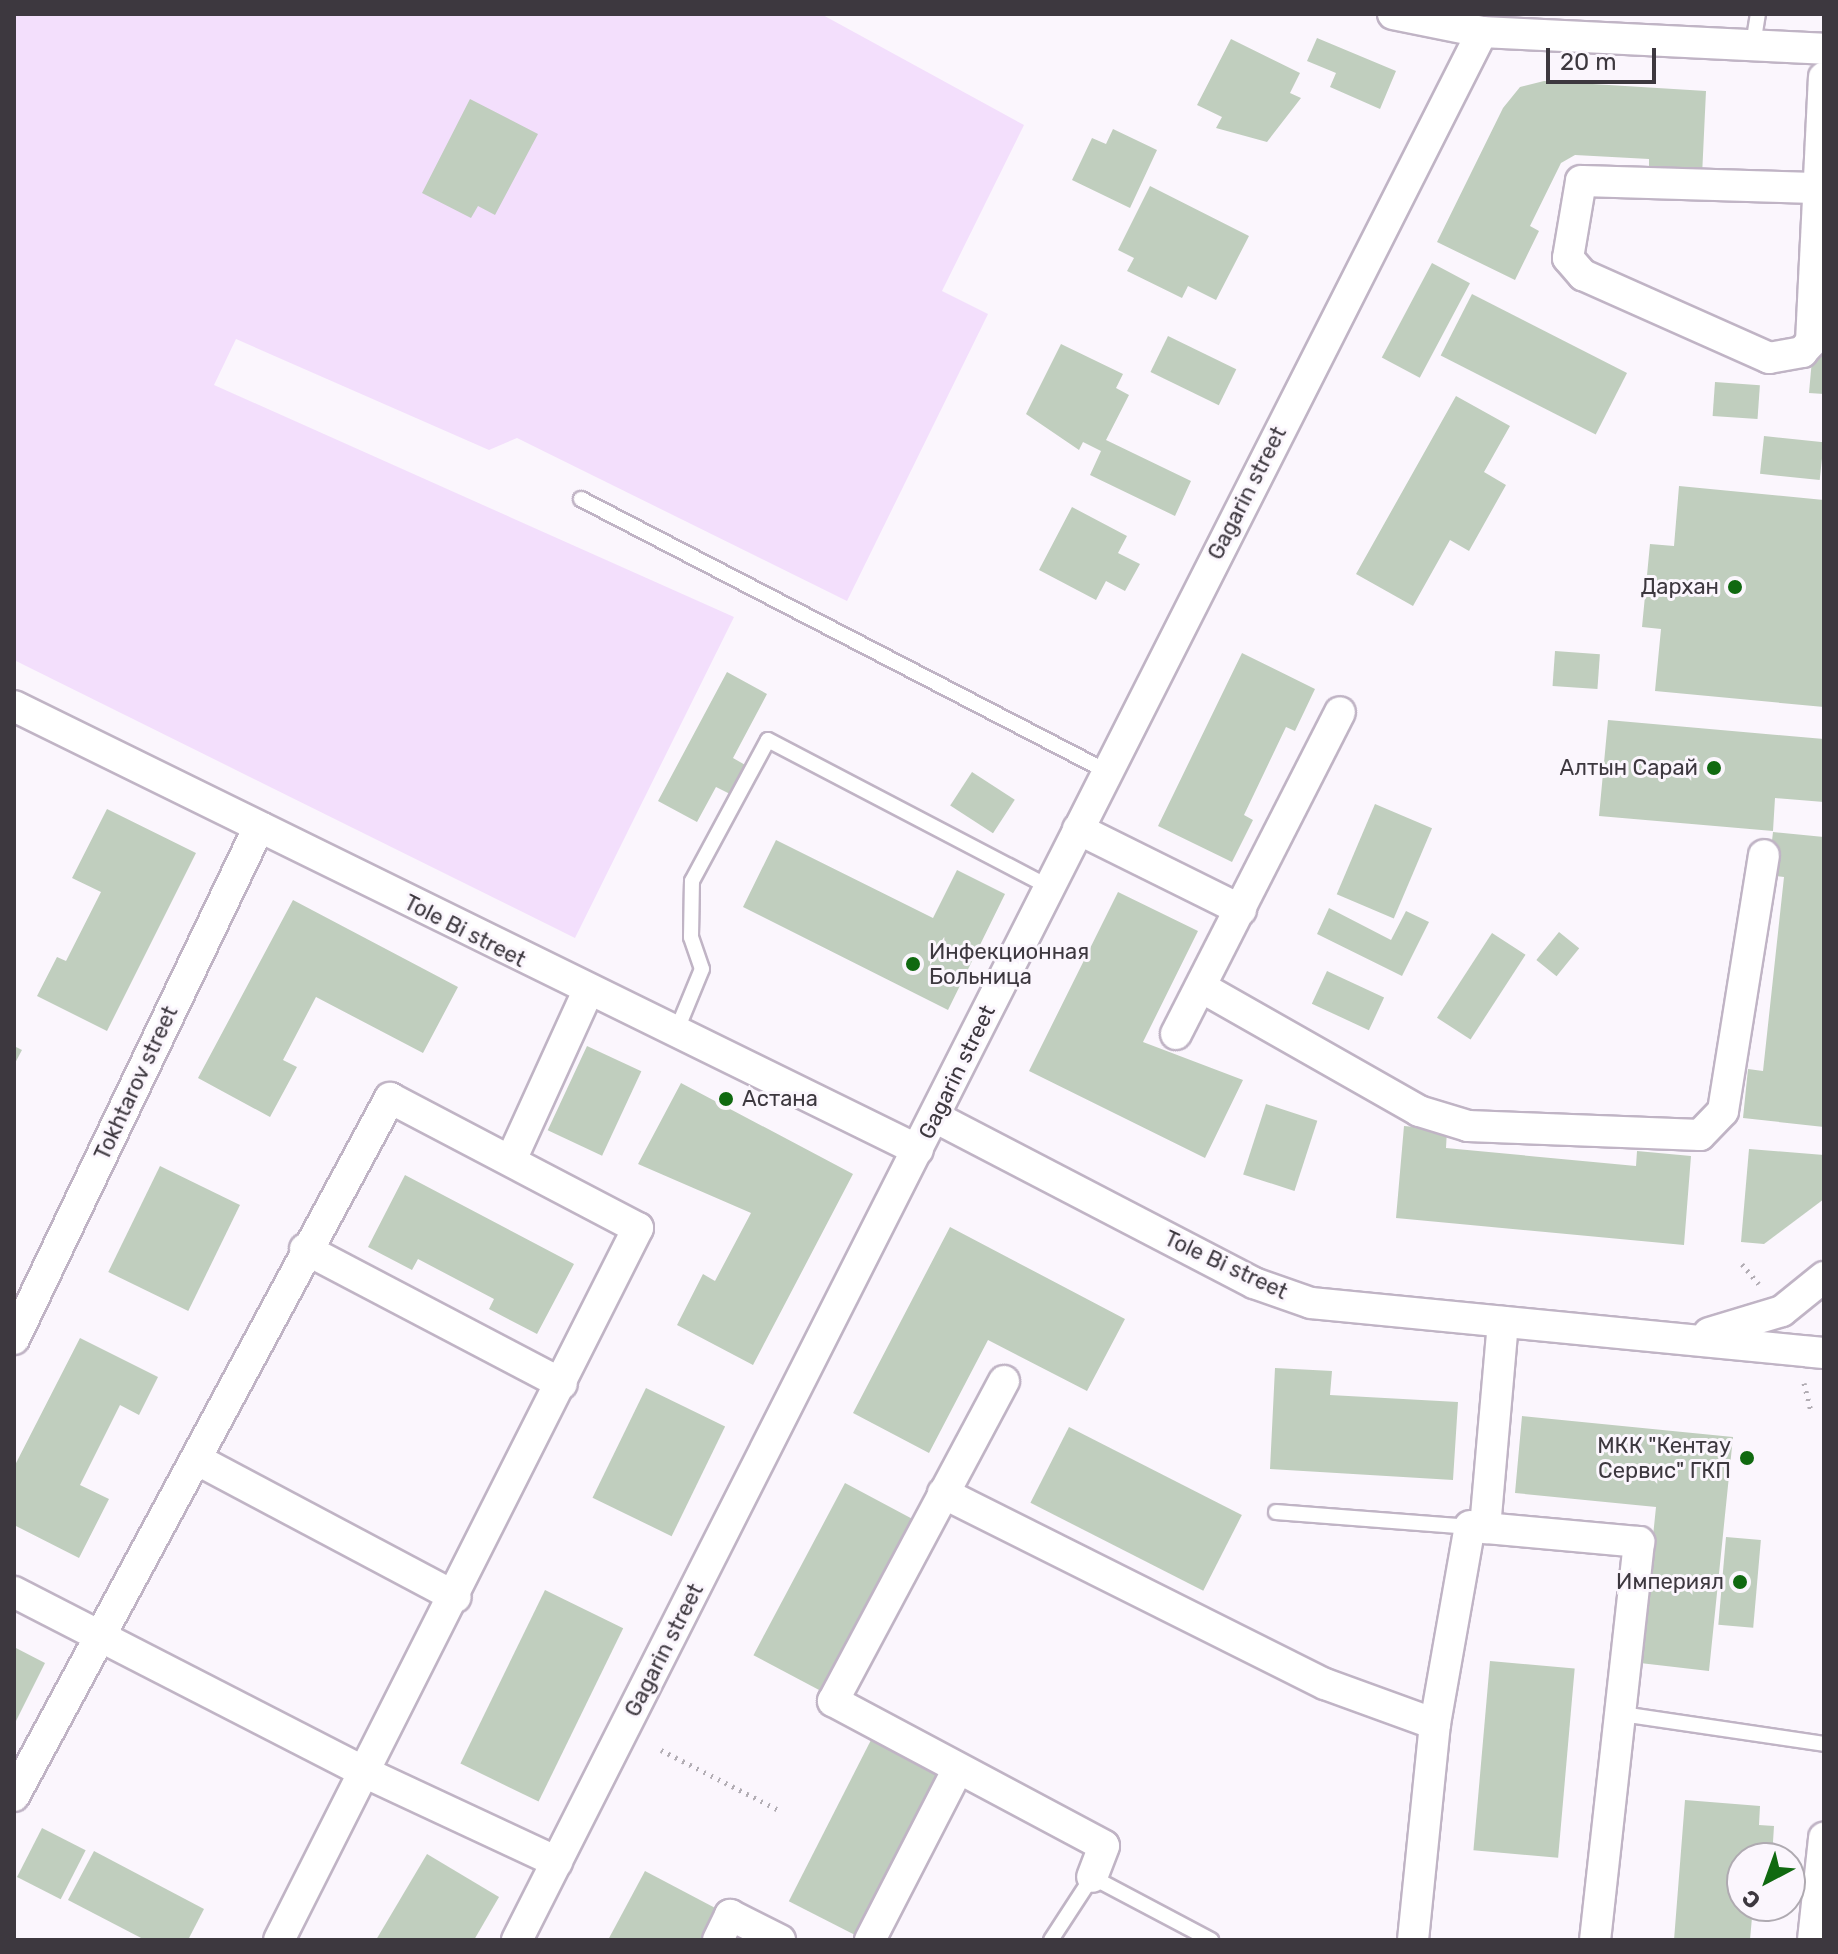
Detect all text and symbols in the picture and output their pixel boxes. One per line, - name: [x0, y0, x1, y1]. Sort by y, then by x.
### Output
- scale bar: [1550, 32, 1660, 82]
- text: 20 m: [1560, 48, 1617, 76]
- street label: Gagarin street: [1202, 422, 1292, 564]
- place label: Дархан: [1641, 574, 1719, 600]
- marker: Дархан: [1726, 578, 1744, 596]
- place label: Алтын Сарай: [1559, 755, 1698, 781]
- marker: Алтын Сарай: [1705, 759, 1723, 777]
- street label: Tole Bi street: [400, 889, 530, 973]
- place label: Инфекционная Больница: [929, 938, 1089, 990]
- marker: Инфекционная Больница: [904, 955, 922, 973]
- street label: Tokhtarov street: [89, 1001, 183, 1165]
- street label: Gagarin street: [913, 1001, 1001, 1143]
- place label: Астана: [742, 1086, 818, 1112]
- marker: Астана: [717, 1090, 735, 1108]
- street label: Tole Bi street: [1160, 1225, 1292, 1305]
- place label: МКК "Кентау Сервис" ГКП: [1597, 1432, 1731, 1484]
- marker: МКК "Кентау Сервис" ГКП: [1738, 1449, 1756, 1467]
- place label: Империял: [1616, 1569, 1724, 1595]
- marker: Империял: [1731, 1573, 1749, 1591]
- street label: Gagarin street: [619, 1579, 709, 1721]
- north arrow: [1726, 1842, 1806, 1922]
- text: С: [1737, 1884, 1766, 1914]

